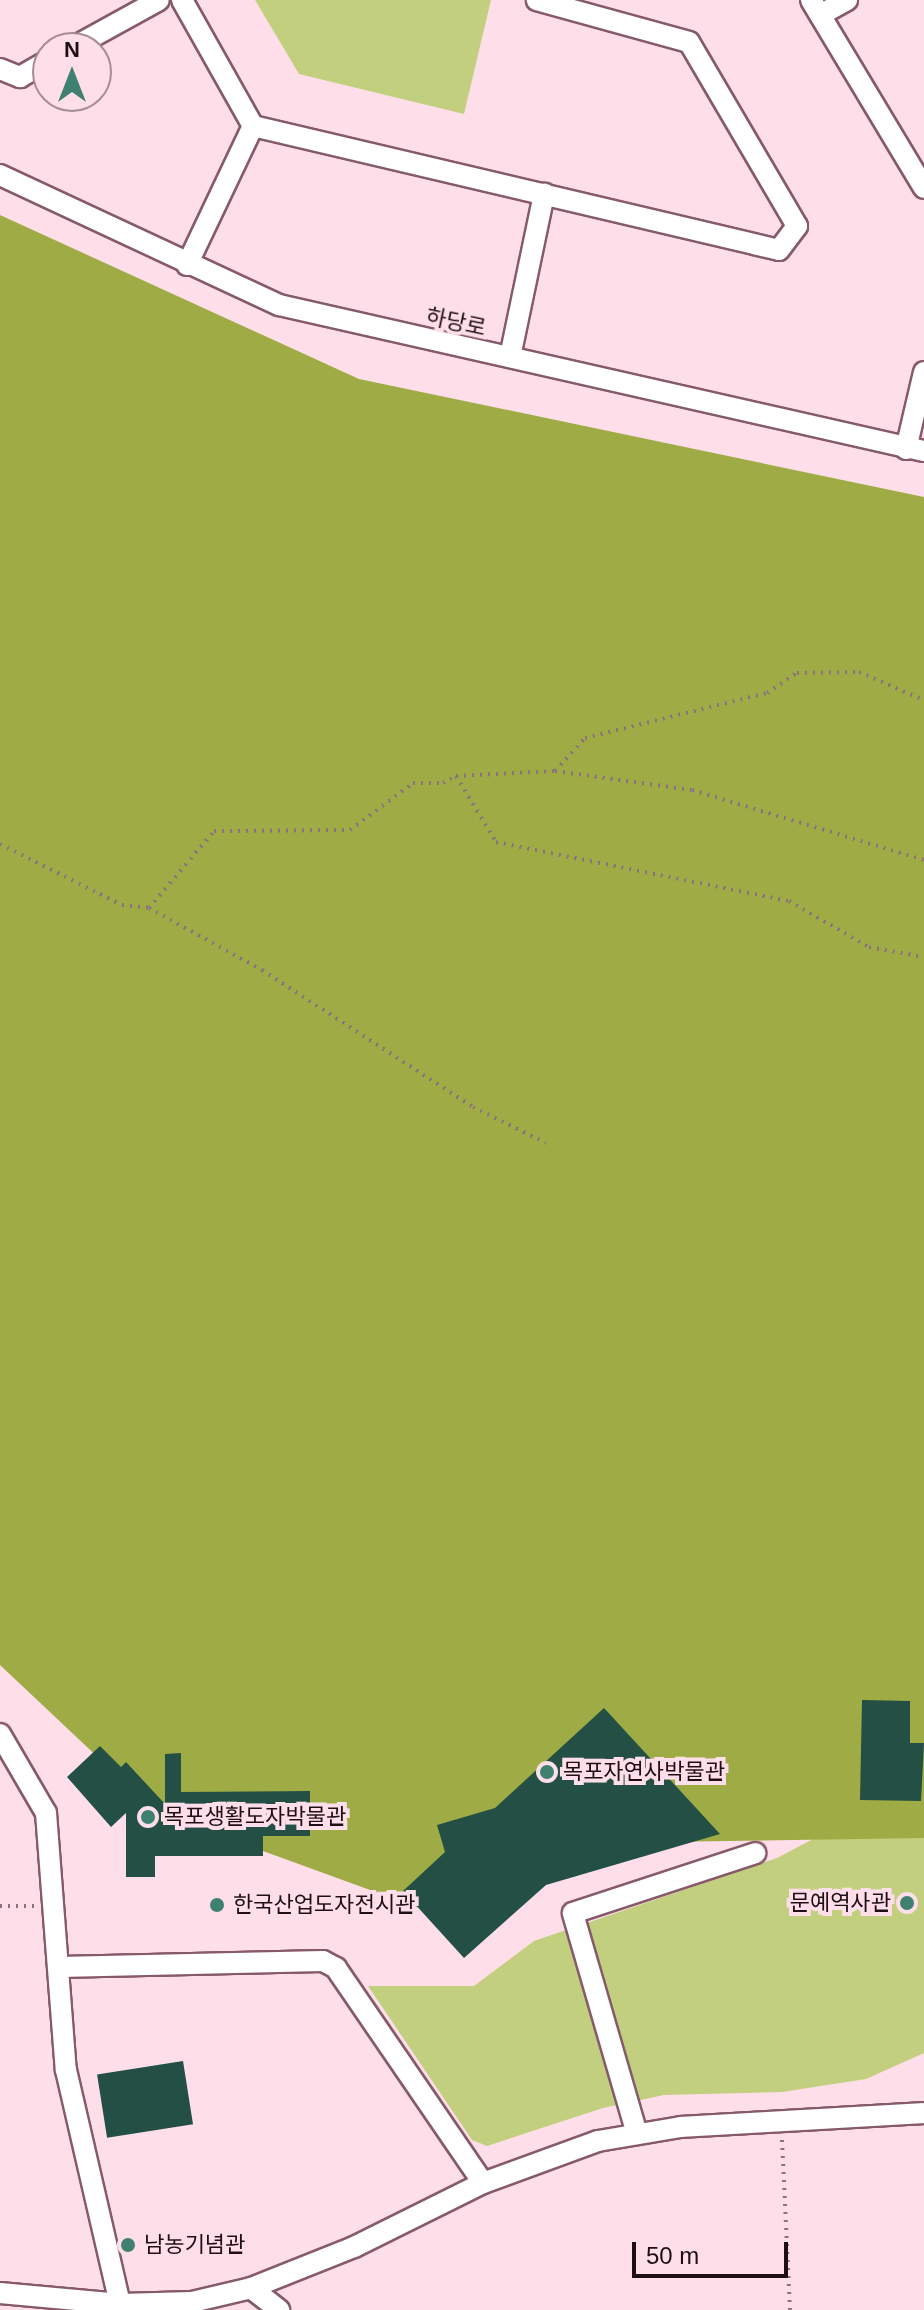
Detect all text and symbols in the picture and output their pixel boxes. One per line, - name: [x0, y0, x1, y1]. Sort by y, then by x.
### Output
- north arrow: [32, 32, 112, 112]
- text: N: [64, 37, 80, 62]
- street label: 하당로: [424, 303, 488, 341]
- place label: 목포자연사박물관: [563, 1759, 725, 1785]
- marker: 목포자연사박물관: [538, 1763, 556, 1781]
- place label: 목포생활도자박물관: [164, 1804, 346, 1830]
- marker: 목포생활도자박물관: [139, 1808, 157, 1826]
- place label: 문예역사관: [790, 1890, 891, 1916]
- place label: 한국산업도자전시관: [233, 1892, 415, 1918]
- marker: 문예역사관: [898, 1894, 916, 1912]
- marker: 한국산업도자전시관: [208, 1896, 226, 1914]
- scale bar: [636, 2226, 792, 2276]
- place label: 남농기념관: [144, 2232, 245, 2258]
- marker: 남농기념관: [119, 2236, 137, 2254]
- text: 50 m: [646, 2242, 699, 2269]

